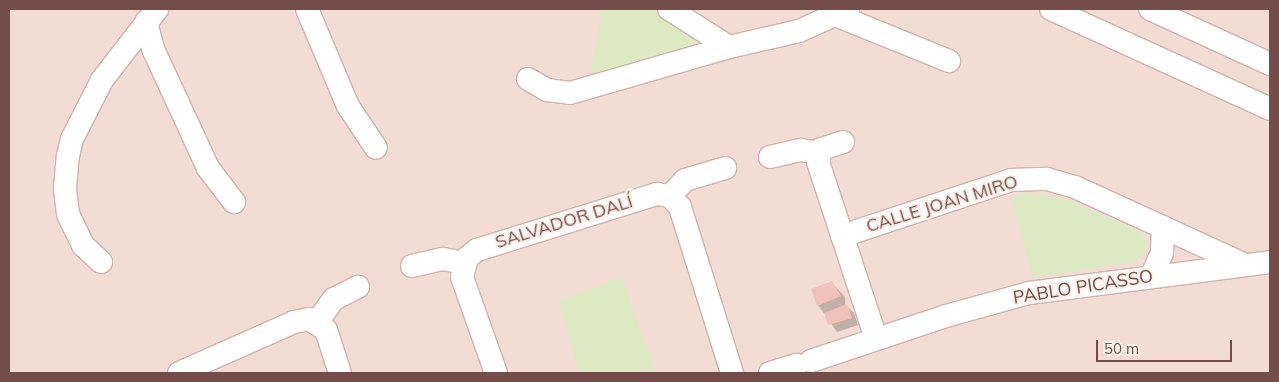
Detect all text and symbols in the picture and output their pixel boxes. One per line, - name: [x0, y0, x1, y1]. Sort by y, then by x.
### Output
- street label: CALLE JOAN MIRO: [864, 171, 1020, 237]
- street label: SALVADOR DALÍ: [493, 191, 635, 253]
- street label: PABLO PICASSO: [1011, 265, 1155, 309]
- scale bar: [1099, 330, 1235, 362]
- text: 50 m: [1104, 339, 1139, 358]

